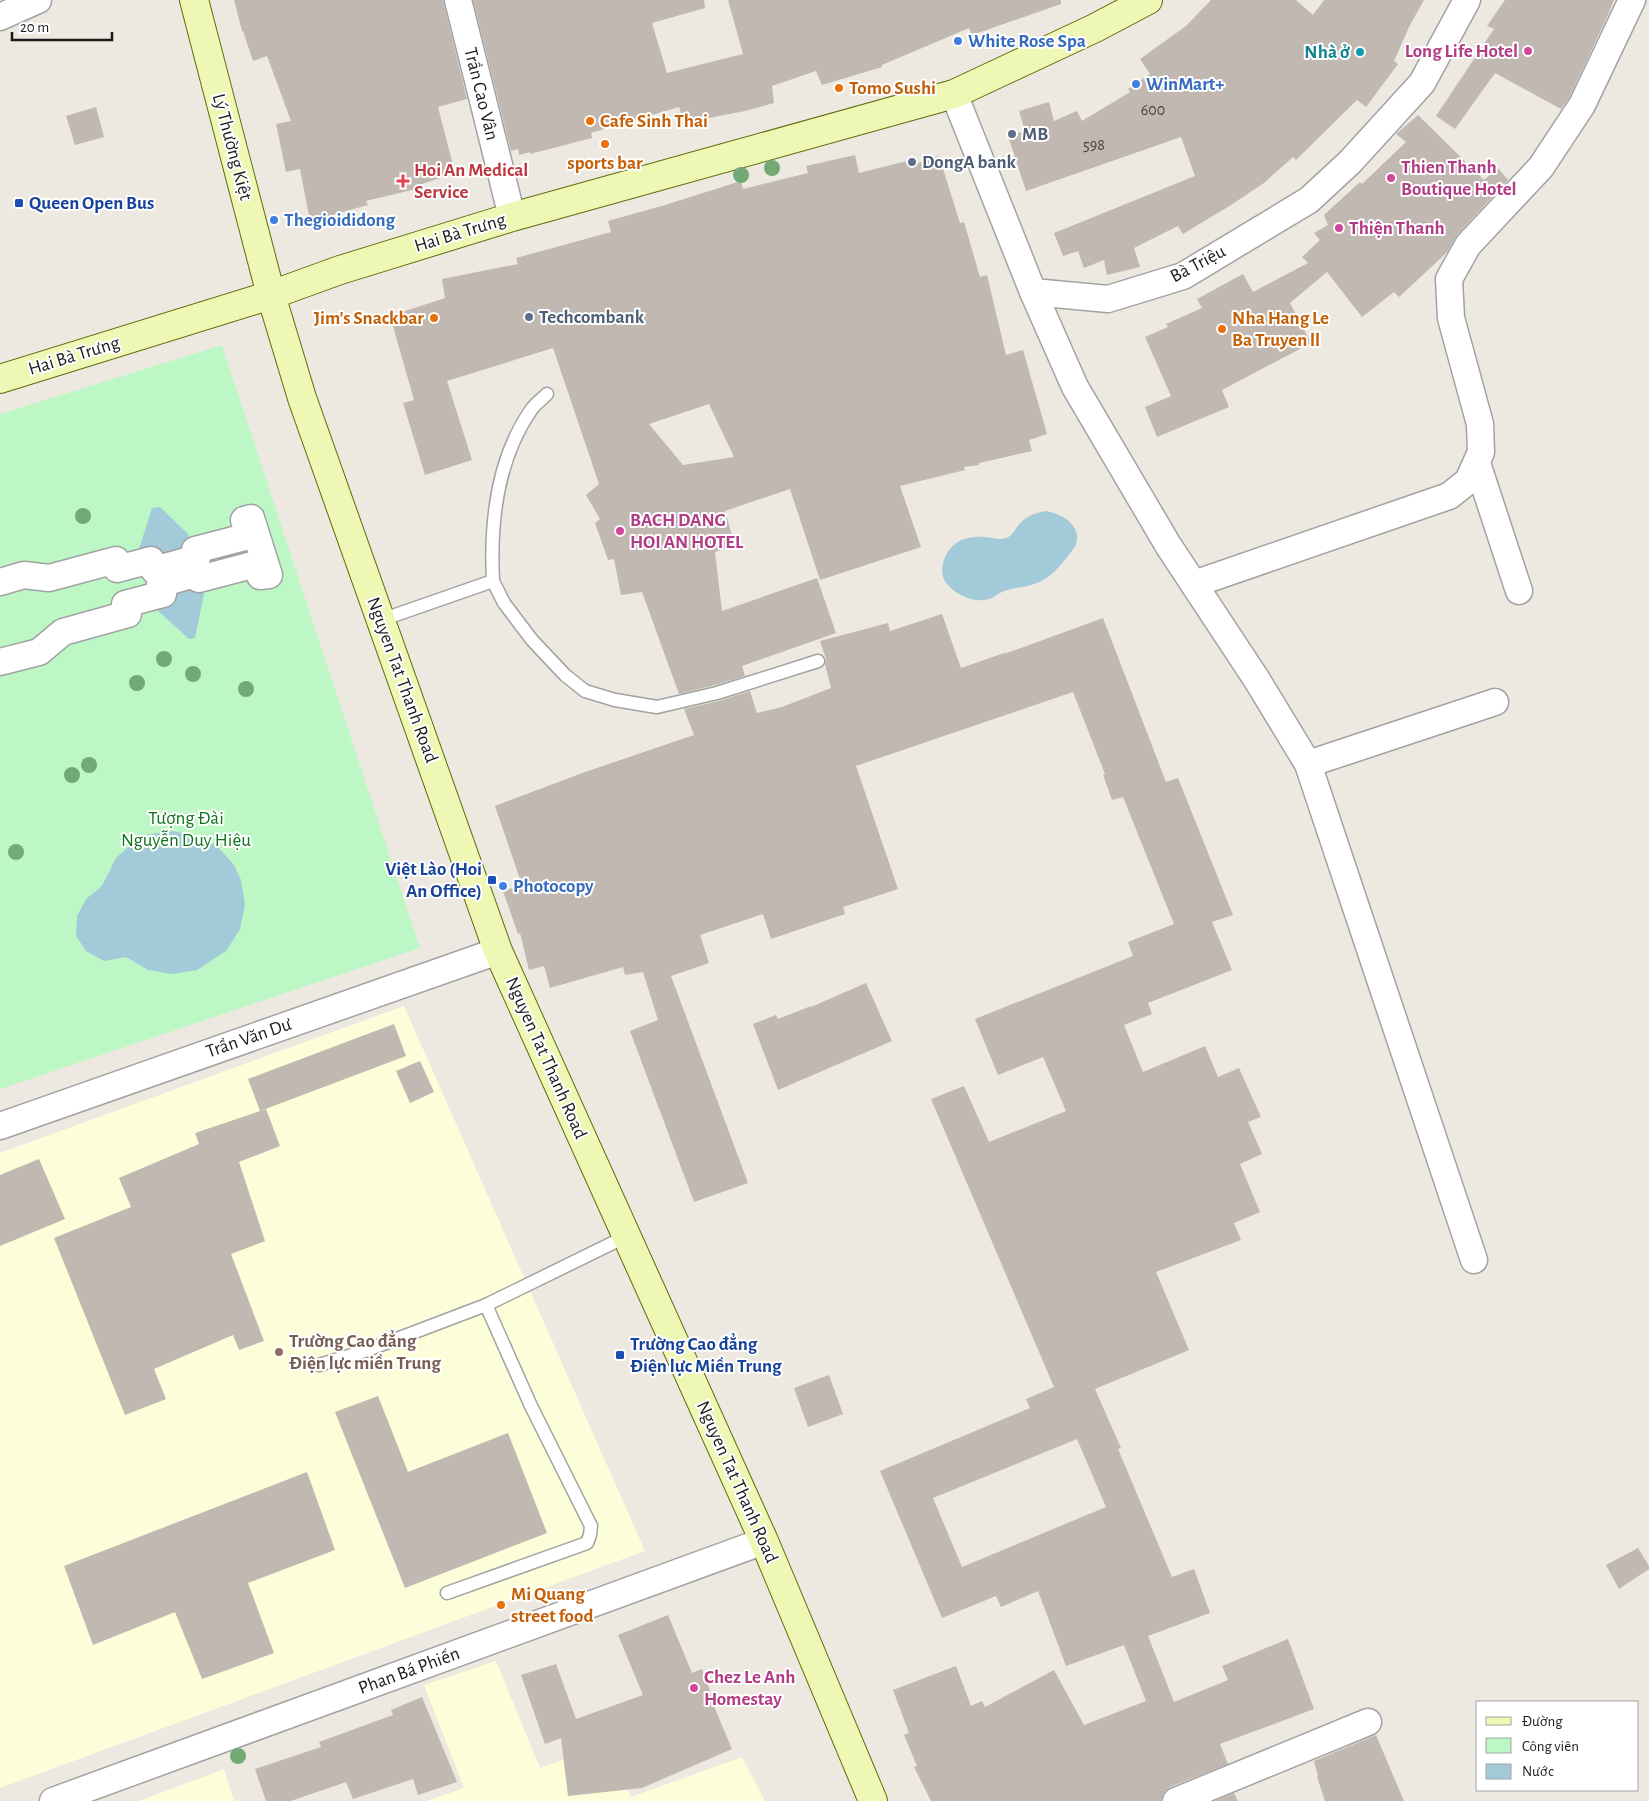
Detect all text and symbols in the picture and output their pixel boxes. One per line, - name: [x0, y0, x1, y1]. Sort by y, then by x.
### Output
- scale bar: [12, 10, 112, 42]
- text: 20 m: [20, 20, 49, 35]
- place label: White Rose Spa: [968, 32, 1086, 51]
- marker: White Rose Spa: [952, 35, 964, 47]
- place label: Long Life Hotel: [1405, 42, 1518, 61]
- place label: Nhà ở: [1304, 43, 1350, 62]
- marker: Long Life Hotel: [1522, 45, 1534, 57]
- street label: Trần Cao Vân: [460, 46, 502, 142]
- marker: Nhà ở: [1354, 46, 1366, 58]
- place label: WinMart+: [1146, 75, 1224, 94]
- marker: WinMart+: [1130, 78, 1142, 90]
- place label: Tomo Sushi: [849, 79, 936, 98]
- marker: Tomo Sushi: [833, 82, 845, 94]
- street label: Lý Thường Kiệt: [209, 92, 255, 202]
- house number: 600: [1141, 102, 1165, 118]
- place label: Cafe Sinh Thai: [600, 112, 708, 131]
- marker: Cafe Sinh Thai: [584, 115, 596, 127]
- place label: MB: [1022, 125, 1048, 144]
- marker: MB: [1006, 128, 1018, 140]
- house number: 598: [1083, 137, 1105, 153]
- marker: sports bar: [599, 138, 611, 150]
- place label: DongA bank: [922, 153, 1016, 172]
- place label: sports bar: [567, 154, 643, 173]
- marker: DongA bank: [906, 156, 918, 168]
- place label: Thien Thanh Boutique Hotel: [1401, 158, 1517, 199]
- place label: Hoi An Medical Service: [414, 161, 528, 202]
- marker: Thien Thanh Boutique Hotel: [1385, 172, 1397, 184]
- marker: Hoi An Medical Service: [396, 174, 410, 188]
- place label: Queen Open Bus: [29, 194, 154, 213]
- marker: Queen Open Bus: [13, 197, 25, 209]
- street label: Hai Bà Trưng: [412, 210, 509, 256]
- place label: Thegioididong: [284, 211, 396, 230]
- marker: Thegioididong: [268, 214, 280, 226]
- place label: Thiện Thanh: [1349, 219, 1445, 238]
- marker: Thiện Thanh: [1333, 222, 1345, 234]
- street label: Bà Triệu: [1167, 242, 1229, 286]
- place label: Techcombank: [539, 308, 645, 327]
- place label: Jim's Snackbar: [314, 309, 424, 328]
- place label: Nha Hang Le Ba Truyen ll: [1232, 309, 1329, 350]
- marker: Techcombank: [523, 311, 535, 323]
- marker: Jim's Snackbar: [428, 312, 440, 324]
- marker: Nha Hang Le Ba Truyen ll: [1216, 323, 1228, 335]
- street label: Hai Bà Trưng: [26, 333, 123, 379]
- place label: BACH DANG HOI AN HOTEL: [630, 511, 744, 552]
- marker: BACH DANG HOI AN HOTEL: [614, 525, 626, 537]
- street label: Nguyen Tat Thanh Road: [363, 595, 441, 766]
- park label: Tượng Đài Nguyễn Duy Hiệu: [121, 809, 251, 850]
- place label: Việt Lào (Hoi An Office): [385, 860, 482, 901]
- marker: Việt Lào (Hoi An Office): [486, 874, 498, 886]
- place label: Photocopy: [513, 877, 594, 896]
- marker: Photocopy: [497, 880, 509, 892]
- street label: Nguyen Tat Thanh Road: [502, 974, 590, 1142]
- street label: Trần Văn Dư: [204, 1014, 294, 1062]
- place label: Trường Cao đẳng Điện lực miền Trung: [289, 1330, 441, 1373]
- place label: Trường Cao đẳng Điện lực Miền Trung: [630, 1333, 782, 1376]
- marker: Trường Cao đẳng Điện lực miền Trung: [273, 1346, 285, 1358]
- marker: Trường Cao đẳng Điện lực Miền Trung: [614, 1349, 626, 1361]
- street label: Nguyen Tat Thanh Road: [693, 1398, 781, 1566]
- place label: Mi Quang street food: [511, 1585, 593, 1626]
- marker: Mi Quang street food: [495, 1599, 507, 1611]
- street label: Phan Bá Phiến: [356, 1644, 462, 1698]
- place label: Chez Le Anh Homestay: [704, 1668, 795, 1709]
- marker: Chez Le Anh Homestay: [688, 1682, 700, 1694]
- legend: [1476, 1701, 1639, 1791]
- text: Đường: [1522, 1714, 1563, 1729]
- text: Công viên: [1522, 1739, 1579, 1754]
- text: Nước: [1522, 1764, 1554, 1779]

